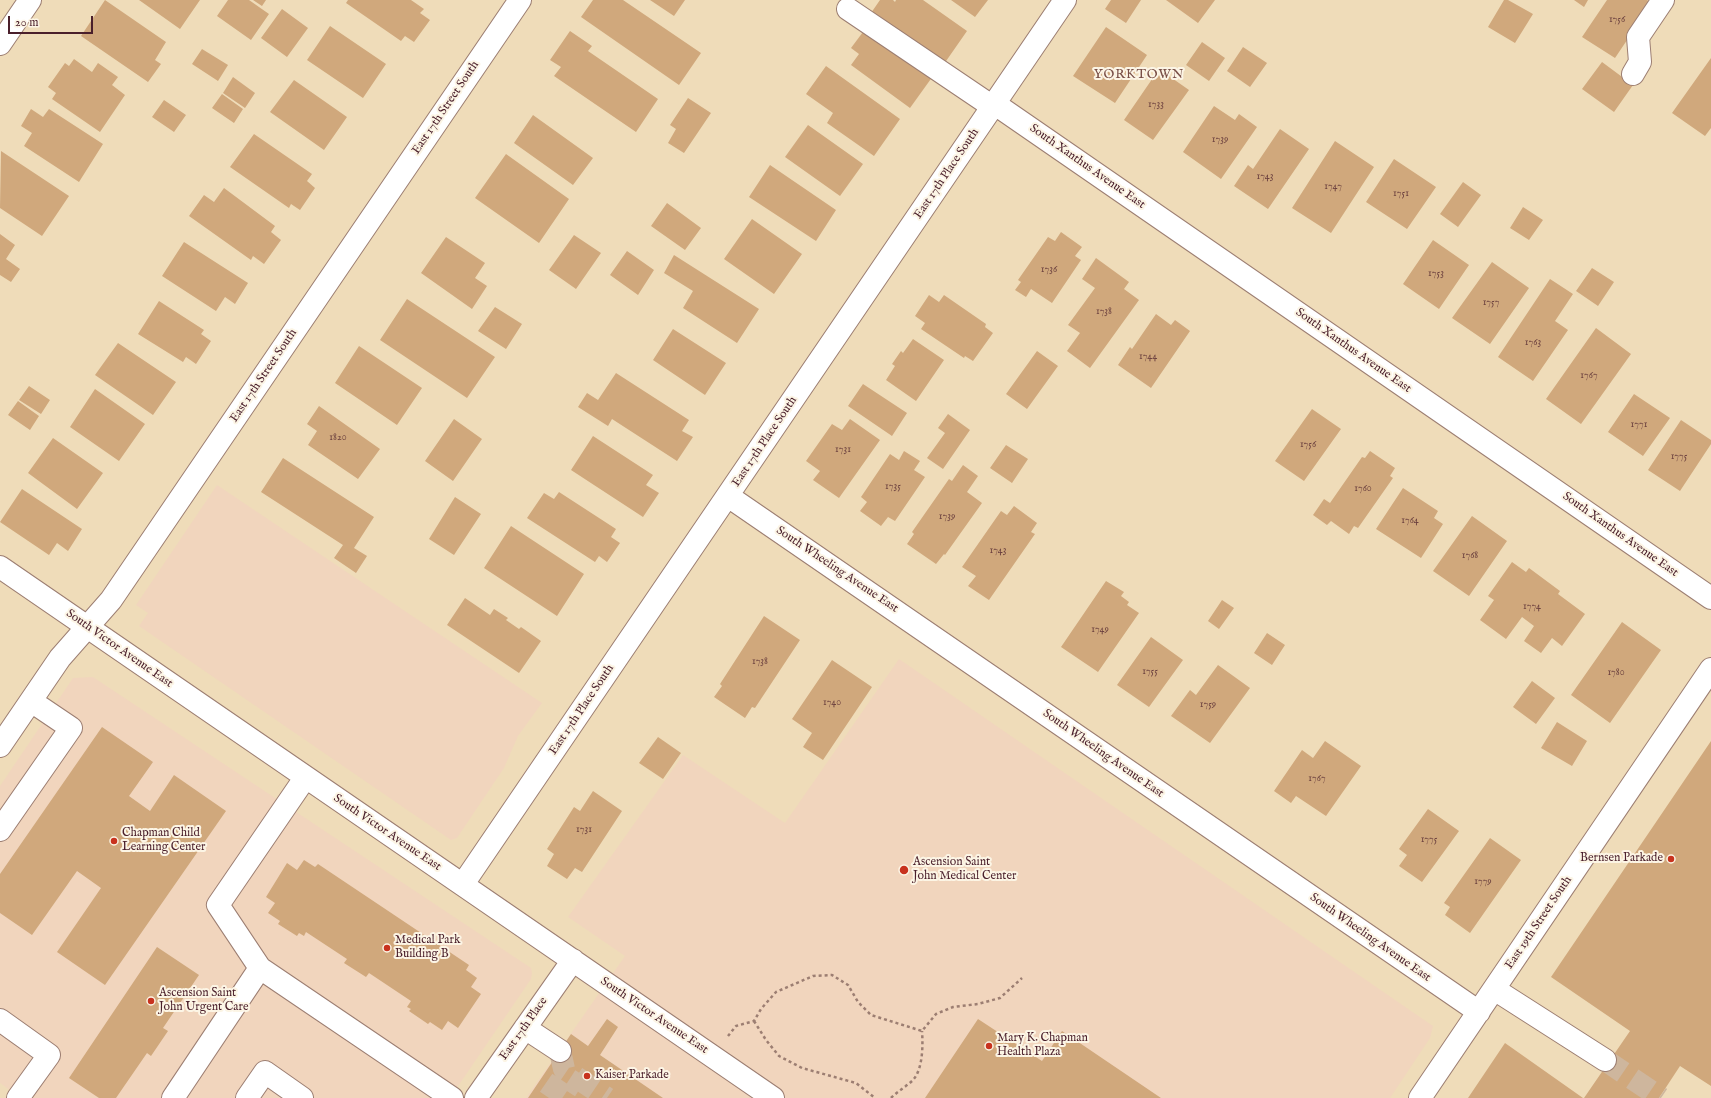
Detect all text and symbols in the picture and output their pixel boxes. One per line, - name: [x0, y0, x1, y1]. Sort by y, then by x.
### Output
- scale bar: [10, 8, 95, 34]
- house number: 1756: [1609, 14, 1625, 26]
- text: 20 m: [15, 15, 38, 30]
- street label: East 17th Street South: [409, 59, 483, 157]
- district label: YORKTOWN: [1094, 67, 1184, 83]
- house number: 1733: [1148, 99, 1164, 111]
- street label: South Xanthus Avenue East: [1026, 122, 1148, 212]
- street label: East 17th Place South: [911, 126, 983, 222]
- house number: 1739: [1212, 134, 1228, 146]
- house number: 1743: [1256, 171, 1274, 183]
- house number: 1747: [1324, 181, 1342, 193]
- house number: 1751: [1393, 188, 1409, 200]
- house number: 1736: [1041, 264, 1057, 276]
- house number: 1753: [1428, 268, 1444, 280]
- house number: 1757: [1483, 297, 1499, 309]
- house number: 1738: [1096, 306, 1112, 318]
- street label: South Xanthus Avenue East: [1292, 306, 1414, 396]
- street label: East 17th Street South: [227, 327, 301, 425]
- house number: 1763: [1525, 337, 1541, 349]
- house number: 1744: [1139, 351, 1157, 363]
- house number: 1767: [1580, 370, 1598, 382]
- street label: East 17th Place South: [729, 394, 801, 490]
- house number: 1771: [1631, 419, 1647, 431]
- house number: 1820: [329, 432, 347, 444]
- house number: 1756: [1300, 439, 1316, 451]
- house number: 1731: [835, 444, 851, 456]
- house number: 1775: [1671, 451, 1687, 463]
- house number: 1735: [885, 481, 901, 493]
- house number: 1760: [1354, 483, 1372, 495]
- street label: South Xanthus Avenue East: [1559, 490, 1681, 580]
- house number: 1739: [939, 511, 955, 523]
- house number: 1764: [1401, 515, 1419, 527]
- street label: South Wheeling Avenue East: [773, 524, 901, 616]
- house number: 1743: [989, 545, 1007, 557]
- house number: 1768: [1462, 550, 1478, 562]
- house number: 1774: [1523, 601, 1541, 613]
- street label: South Victor Avenue East: [63, 607, 175, 691]
- house number: 1749: [1091, 624, 1109, 636]
- house number: 1738: [752, 656, 768, 668]
- street label: East 17th Place South: [546, 662, 618, 758]
- house number: 1755: [1142, 666, 1158, 678]
- house number: 1780: [1607, 667, 1625, 679]
- house number: 1740: [823, 697, 841, 709]
- house number: 1759: [1200, 699, 1216, 711]
- street label: South Wheeling Avenue East: [1040, 707, 1166, 801]
- house number: 1767: [1308, 773, 1326, 785]
- street label: South Victor Avenue East: [330, 792, 444, 874]
- house number: 1731: [576, 824, 592, 836]
- place label: Chapman Child Learning Center: [122, 827, 205, 855]
- house number: 1775: [1421, 834, 1437, 846]
- marker: Chapman Child Learning Center: [109, 836, 119, 846]
- place label: Bernsen Parkade: [1580, 852, 1663, 866]
- marker: Bernsen Parkade: [1666, 854, 1676, 864]
- place label: Ascension Saint John Medical Center: [913, 856, 1016, 884]
- marker: Ascension Saint John Medical Center: [898, 864, 910, 876]
- street label: East 19th Street South: [1503, 874, 1575, 972]
- house number: 1779: [1474, 876, 1492, 888]
- street label: South Wheeling Avenue East: [1307, 891, 1433, 985]
- place label: Medical Park Building B: [395, 934, 460, 962]
- marker: Medical Park Building B: [382, 943, 392, 953]
- street label: South Victor Avenue East: [597, 975, 711, 1057]
- place label: Ascension Saint John Urgent Care: [159, 987, 248, 1015]
- street label: East 17th Place: [497, 995, 551, 1063]
- marker: Ascension Saint John Urgent Care: [146, 996, 156, 1006]
- place label: Mary K. Chapman Health Plaza: [997, 1032, 1088, 1060]
- marker: Mary K. Chapman Health Plaza: [984, 1041, 994, 1051]
- place label: Kaiser Parkade: [595, 1069, 669, 1083]
- marker: Kaiser Parkade: [582, 1071, 592, 1081]

